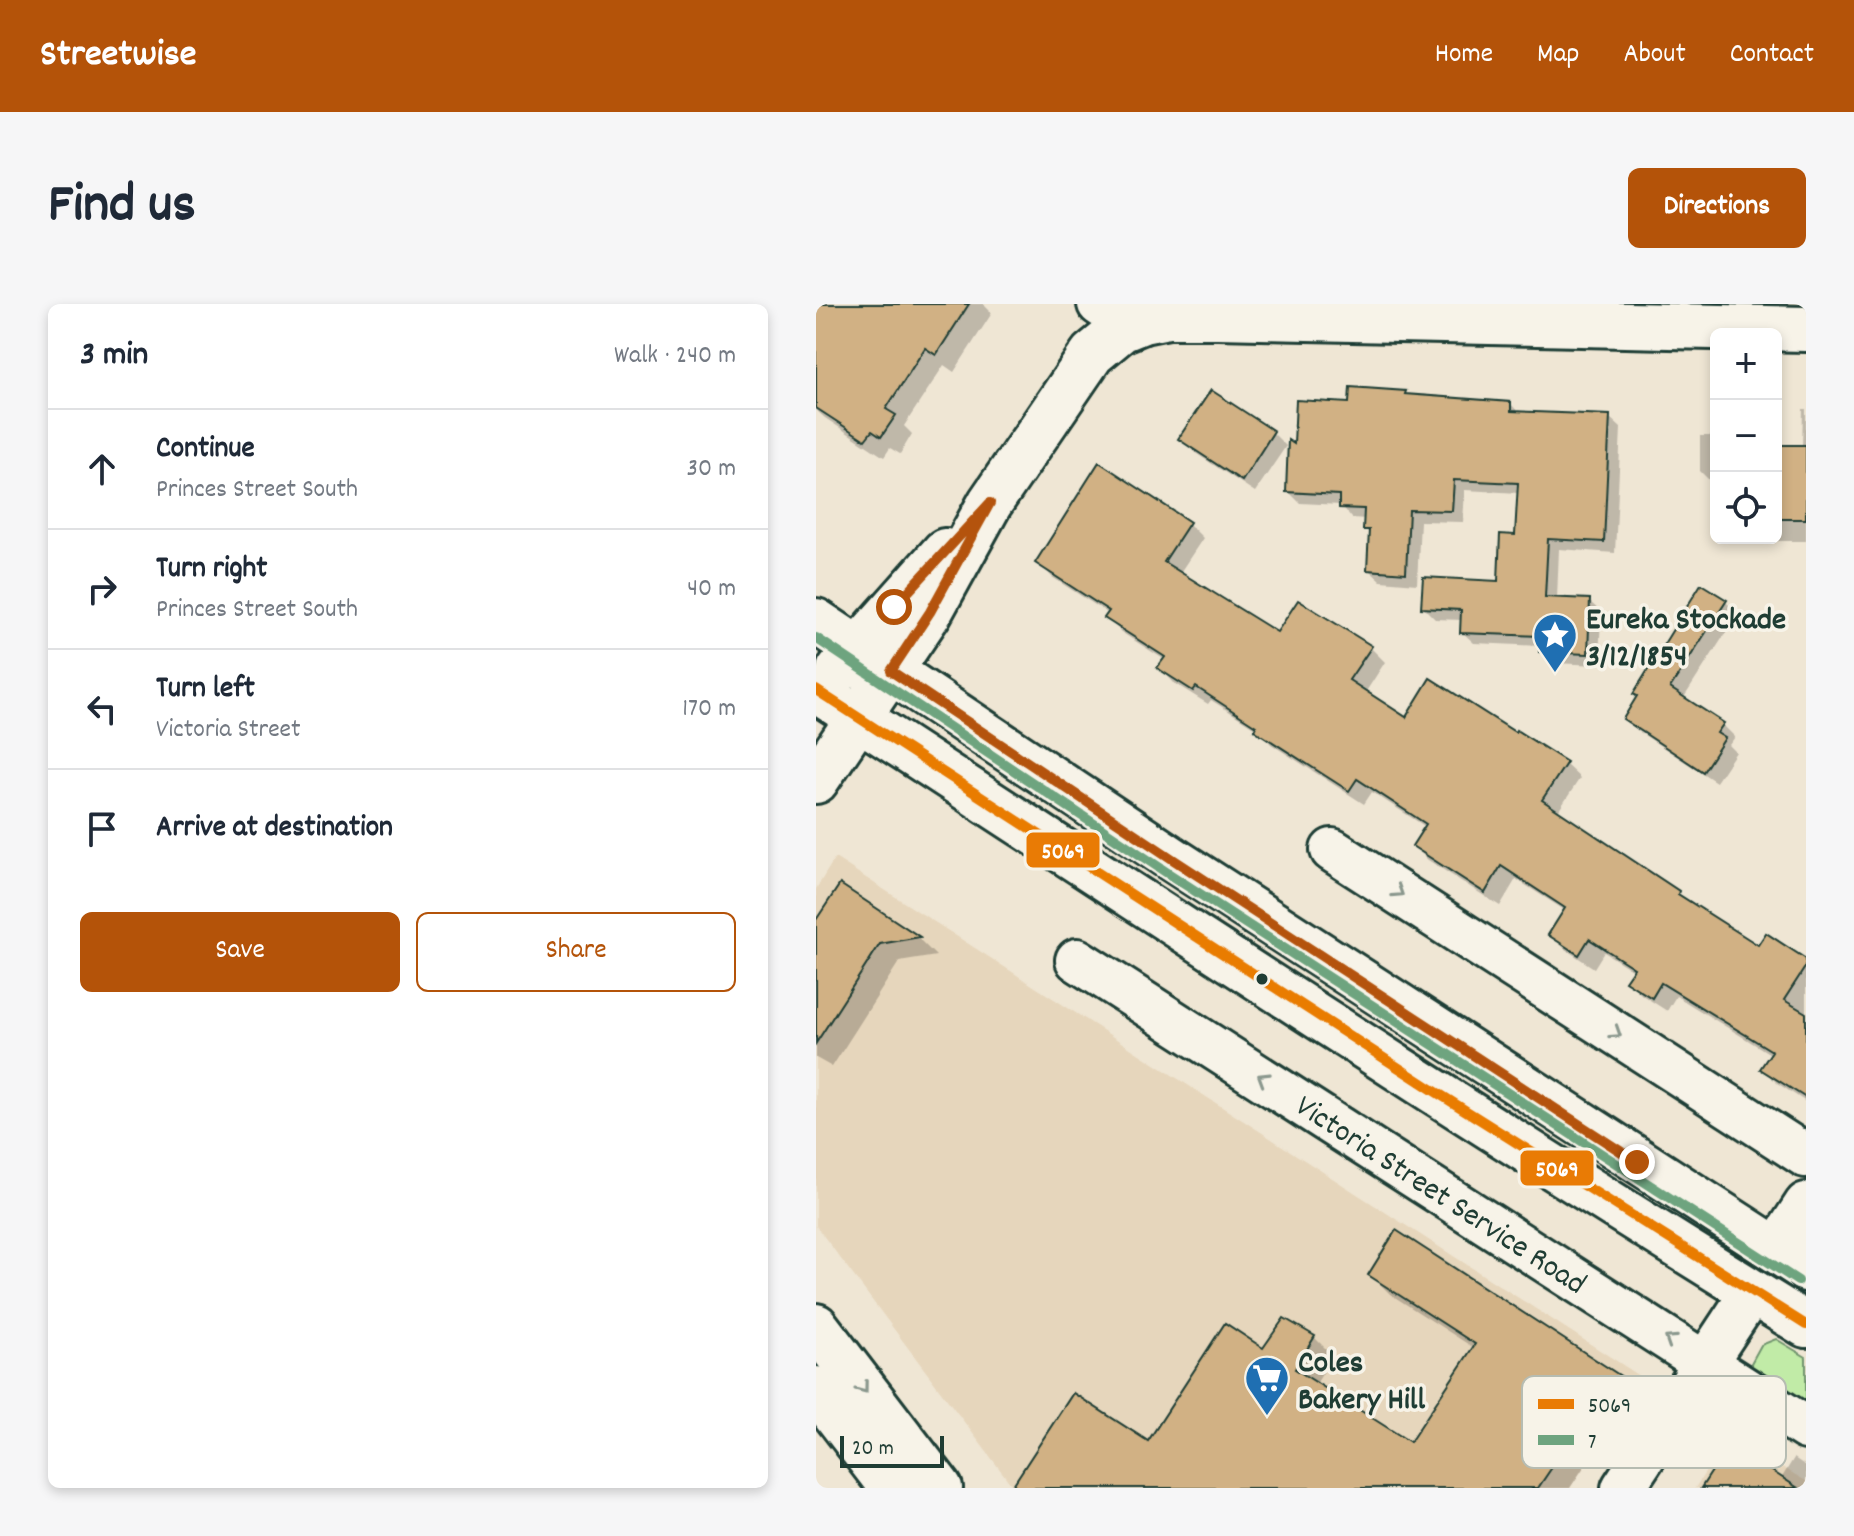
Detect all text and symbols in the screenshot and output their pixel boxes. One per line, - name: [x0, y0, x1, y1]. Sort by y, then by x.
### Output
- text: Streetwise: [40, 29, 197, 84]
- text: Home: [1435, 36, 1493, 76]
- text: Map: [1537, 36, 1579, 76]
- text: About: [1623, 36, 1686, 76]
- text: Contact: [1730, 36, 1814, 76]
- text: Find us: [48, 168, 196, 248]
- button: Directions: [1628, 168, 1806, 248]
- map controls: [1710, 328, 1782, 544]
- button: +: [1710, 328, 1782, 400]
- text: 3 min: [80, 332, 148, 381]
- text: Walk · 240 m: [614, 338, 736, 375]
- button: −: [1710, 400, 1782, 472]
- text: Continue: [156, 429, 255, 472]
- icon: ahead: [80, 447, 124, 491]
- text: 30 m: [686, 451, 736, 488]
- text: Princes Street South: [156, 472, 358, 509]
- button: locate: [1710, 472, 1782, 544]
- text: Turn right: [156, 549, 267, 592]
- icon: right: [80, 567, 124, 611]
- text: 40 m: [687, 571, 736, 608]
- route start: [876, 589, 912, 625]
- text: Princes Street South: [156, 592, 358, 629]
- place label: Eureka Stockade 3/12/1854: [1586, 599, 1786, 682]
- place icon: Eureka Stockade 3/12/1854: [1531, 611, 1579, 674]
- text: Turn left: [156, 669, 255, 712]
- icon: left: [80, 687, 124, 731]
- text: 170 m: [682, 691, 736, 728]
- text: Victoria Street: [156, 712, 301, 749]
- icon: arrive: [80, 807, 124, 851]
- text: Arrive at destination: [156, 808, 393, 851]
- line badge: 5069: [1025, 831, 1101, 869]
- text: 5069: [1041, 838, 1085, 869]
- one-way arrow: [1389, 883, 1403, 898]
- button: Save: [80, 912, 400, 992]
- button: Share: [416, 912, 736, 992]
- unlabelled marker: [1254, 971, 1270, 987]
- one-way arrow: [1607, 1024, 1622, 1039]
- one-way arrow: [1257, 1073, 1272, 1088]
- street label: Victoria Street Service Road: [1285, 1086, 1594, 1309]
- route end: [1619, 1144, 1655, 1180]
- line badge: 5069: [1519, 1149, 1595, 1187]
- text: 5069: [1535, 1156, 1579, 1187]
- one-way arrow: [1664, 1335, 1679, 1350]
- place label: Coles Bakery Hill: [1298, 1342, 1425, 1425]
- supermarket icon: Coles Bakery Hill: [1243, 1354, 1291, 1417]
- legend: [1522, 1376, 1786, 1468]
- one-way arrow: [854, 1380, 868, 1394]
- text: 5069: [1588, 1392, 1631, 1423]
- text: 7: [1588, 1428, 1596, 1459]
- scale bar: [840, 1432, 944, 1468]
- text: 20 m: [852, 1434, 894, 1465]

